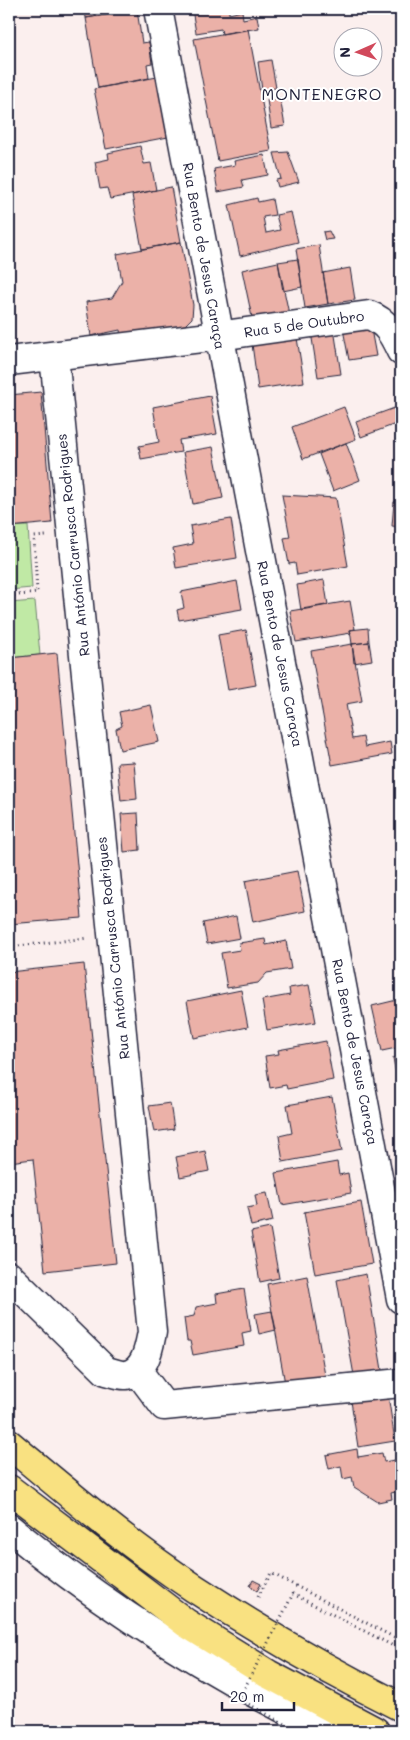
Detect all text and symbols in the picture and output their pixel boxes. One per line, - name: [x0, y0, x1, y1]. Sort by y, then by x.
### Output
- north arrow: [332, 28, 382, 78]
- text: N: [335, 47, 354, 58]
- district label: MONTENEGRO: [261, 83, 383, 104]
- street label: Rua Bento de Jesus Caraça: [179, 161, 230, 351]
- street label: Rua 5 de Outubro: [243, 306, 365, 341]
- street label: Rua António Carrusca Rodrigues: [51, 433, 94, 657]
- street label: Rua Bento de Jesus Caraça: [253, 559, 308, 749]
- street label: Rua António Carrusca Rodrigues: [91, 836, 134, 1060]
- street label: Rua Bento de Jesus Caraça: [328, 957, 383, 1147]
- scale bar: [222, 1680, 295, 1712]
- text: 20 m: [230, 1686, 264, 1706]

